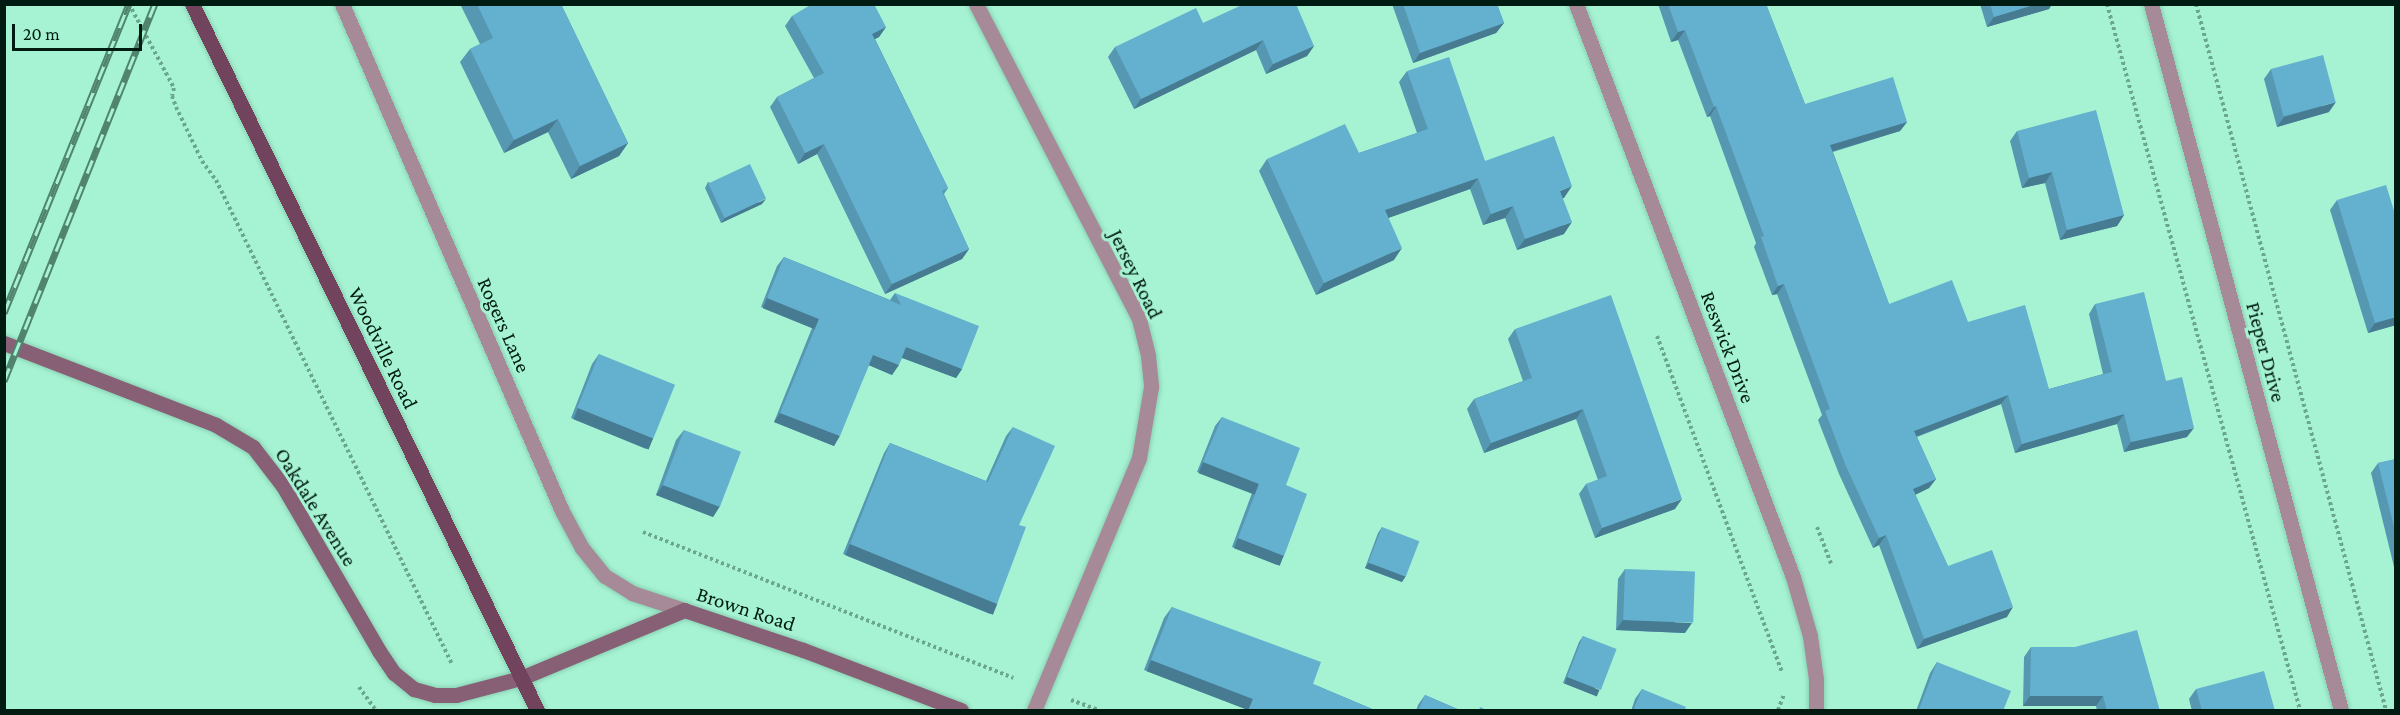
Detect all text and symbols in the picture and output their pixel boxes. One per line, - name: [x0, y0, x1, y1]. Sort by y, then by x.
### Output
- scale bar: [15, 12, 146, 50]
- text: 20 m: [23, 24, 60, 44]
- street label: Jersey Road: [1104, 225, 1168, 323]
- street label: Rogers Lane: [472, 274, 536, 376]
- street label: Woodville Road: [343, 283, 423, 413]
- street label: Reswick Drive: [1695, 287, 1761, 407]
- street label: Pieper Drive: [2241, 299, 2291, 405]
- street label: Oakdale Avenue: [270, 443, 362, 571]
- street label: Brown Road: [694, 581, 798, 637]

